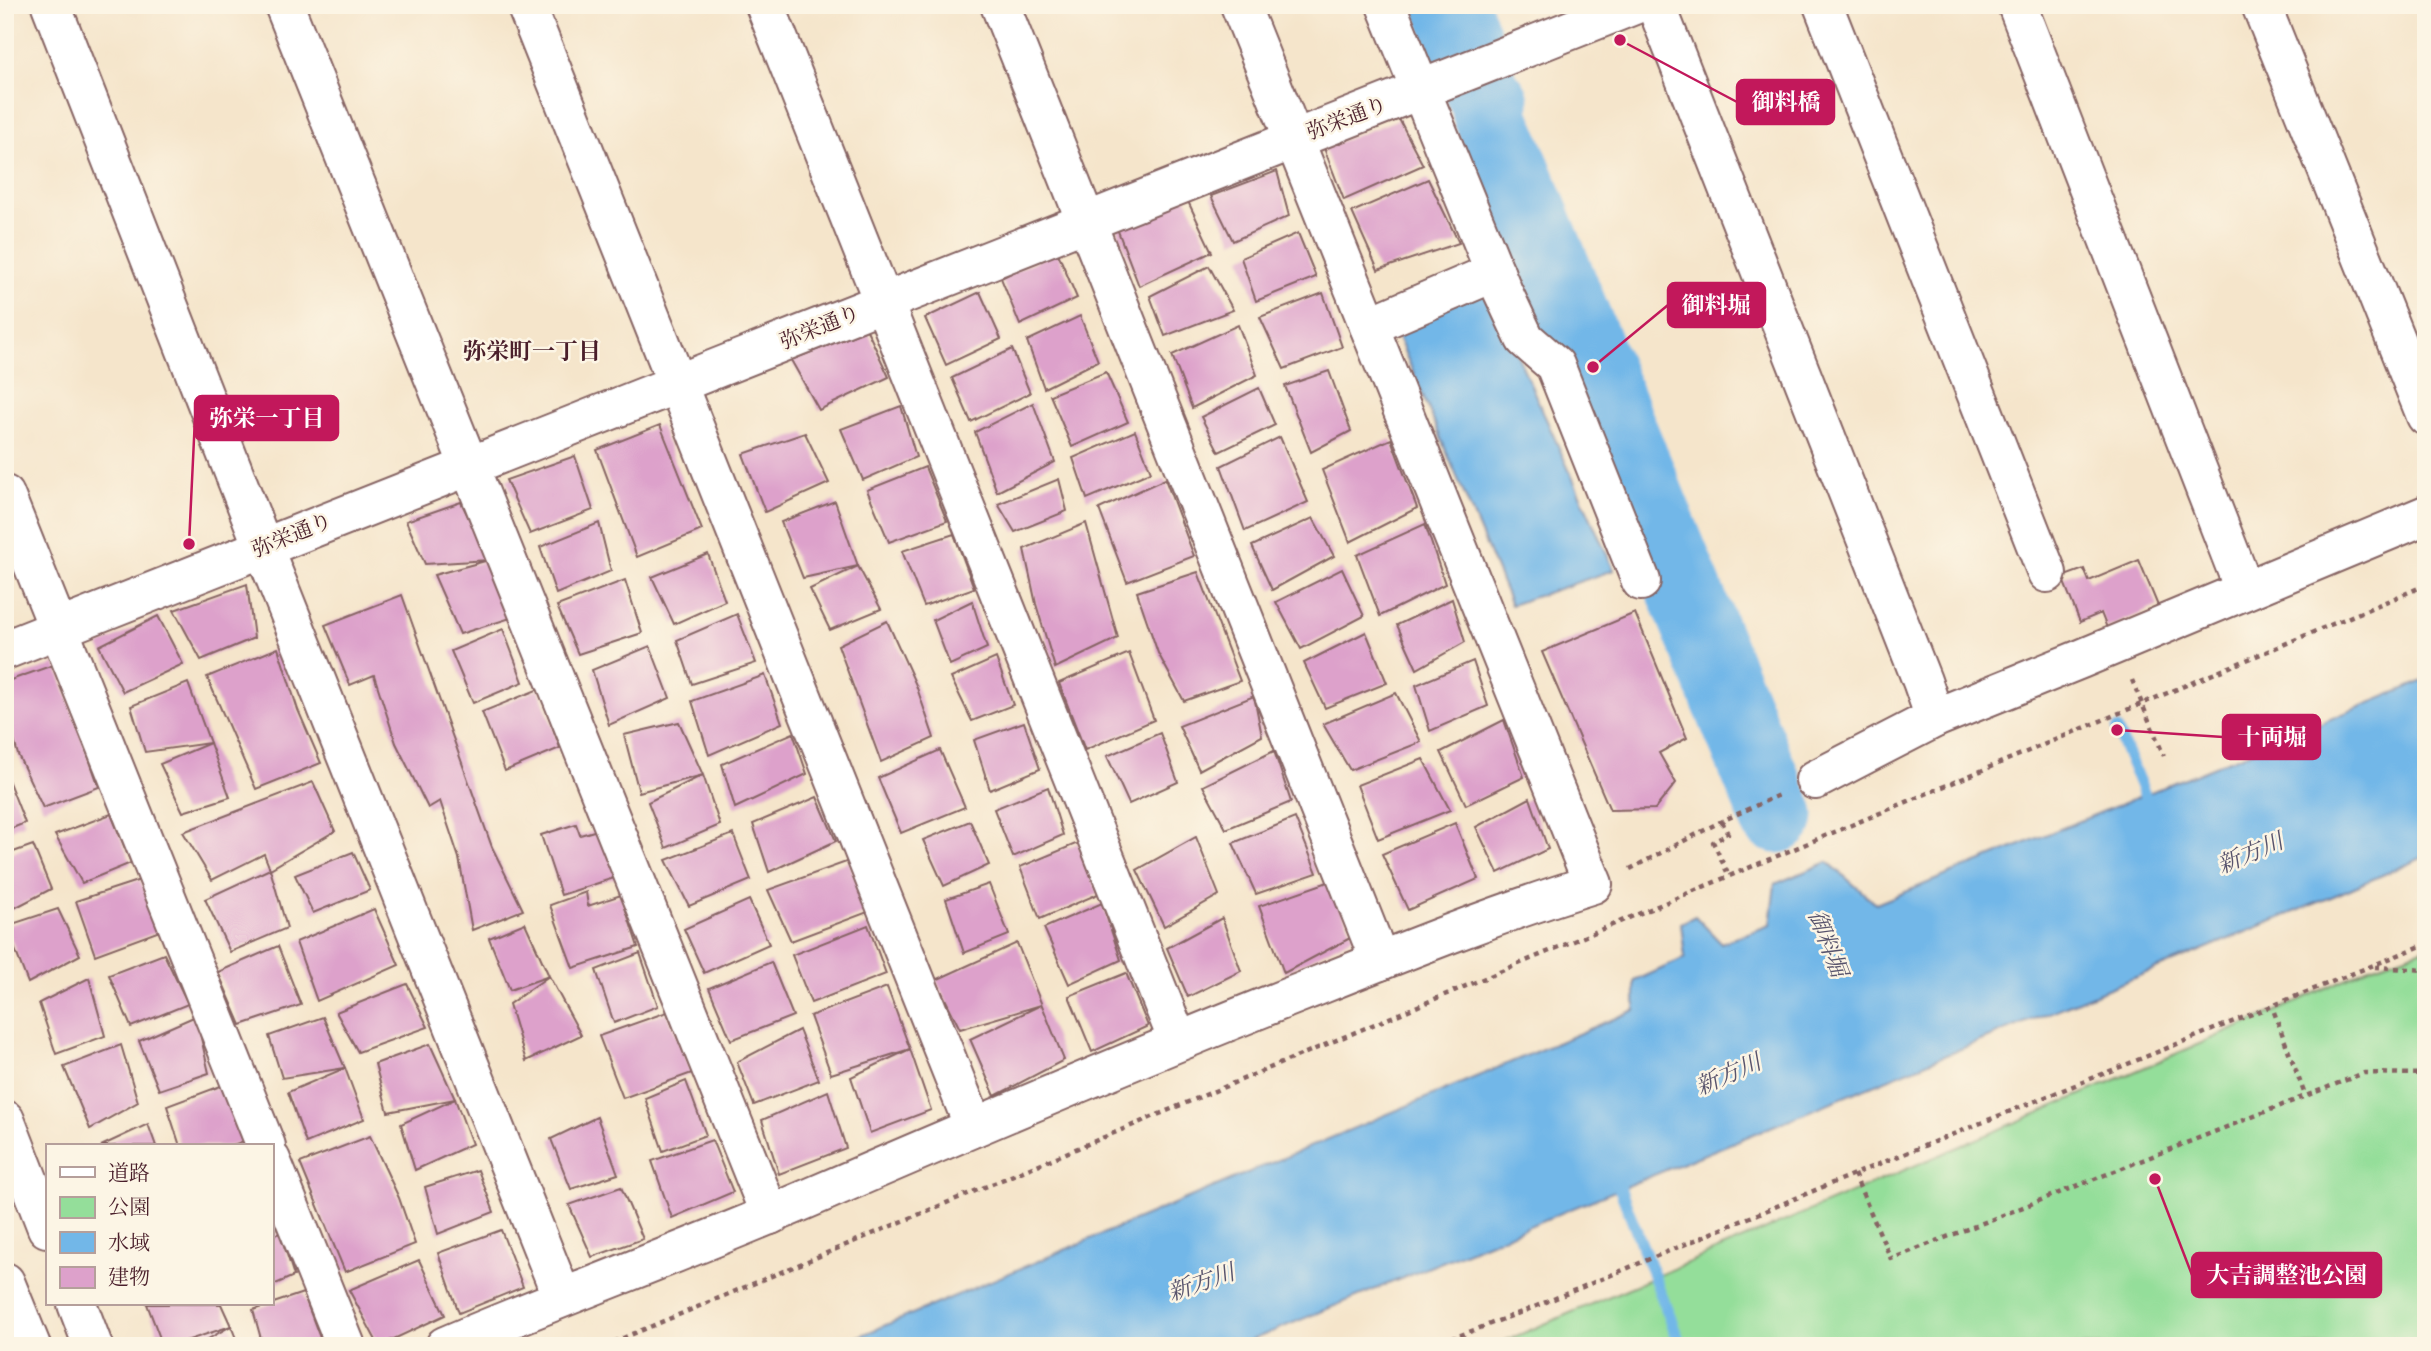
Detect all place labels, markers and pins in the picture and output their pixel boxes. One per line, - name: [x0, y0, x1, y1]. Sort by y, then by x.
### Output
- callout: 御料橋: [1737, 80, 1834, 124]
- callout: 御料堀: [1668, 283, 1765, 327]
- callout: 弥栄一丁目: [195, 396, 338, 440]
- callout: 十両堀: [2223, 715, 2320, 759]
- callout: 大吉調整池公園: [2192, 1253, 2381, 1297]

